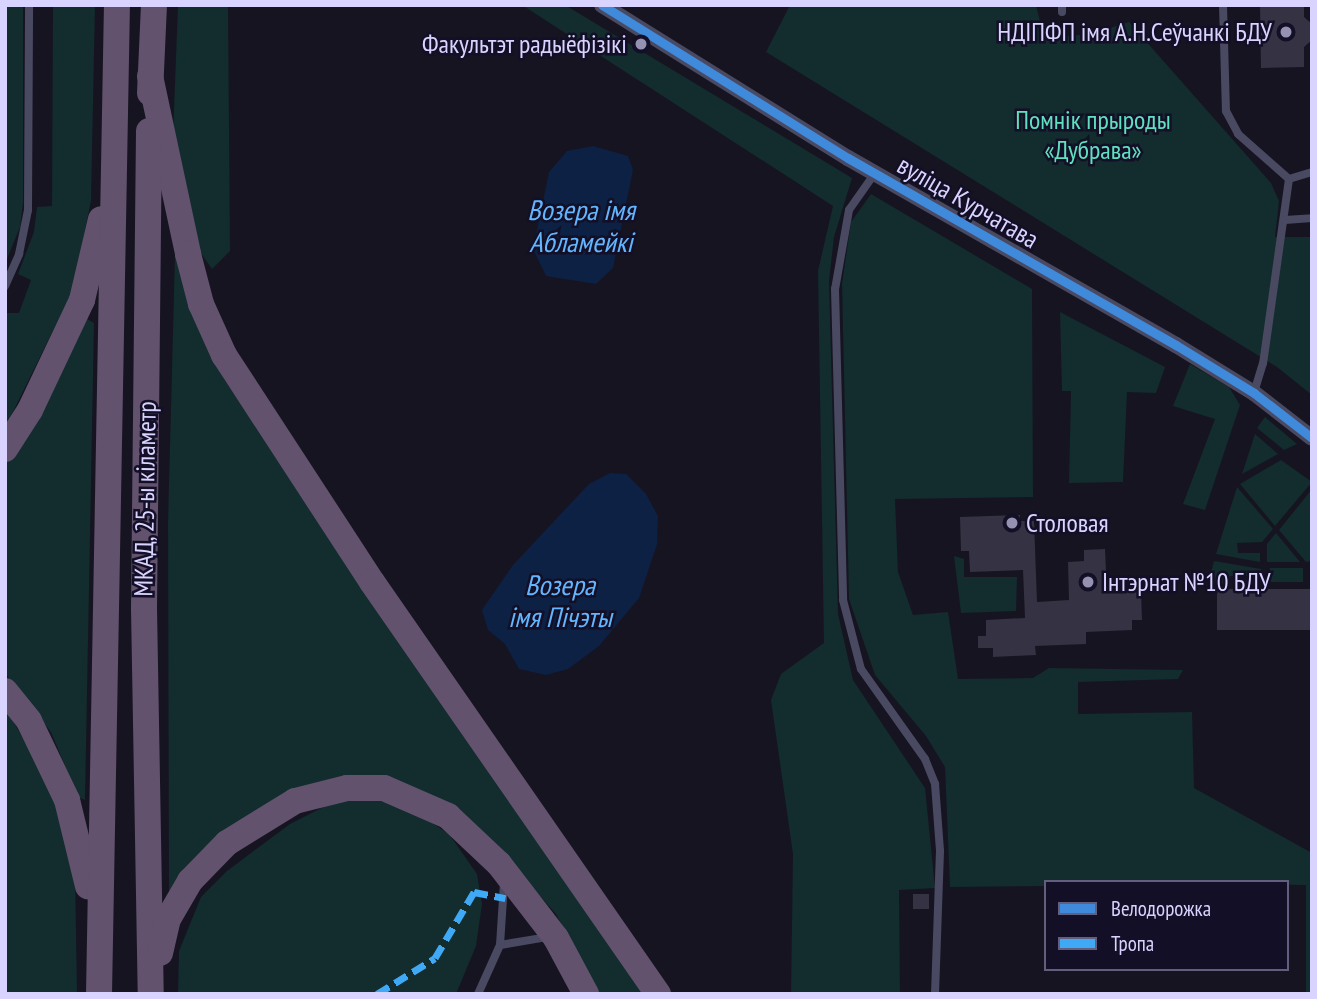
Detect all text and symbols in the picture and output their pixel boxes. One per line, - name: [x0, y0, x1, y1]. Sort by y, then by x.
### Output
- place label: НДІПФП імя А.Н.Сеўчанкі БДУ: [997, 16, 1272, 48]
- marker: НДІПФП імя А.Н.Сеўчанкі БДУ: [1278, 24, 1294, 40]
- place label: Факультэт радыёфізікі: [421, 28, 627, 60]
- marker: Факультэт радыёфізікі: [633, 36, 649, 52]
- park label: Помнік прыроды «Дубрава»: [1015, 104, 1171, 166]
- street label: вуліца Курчатава: [892, 149, 1044, 255]
- water label: Возера імя Абламейкі: [527, 193, 635, 259]
- street label: МКАД, 25-ы кіламетр: [128, 400, 162, 598]
- place label: Столовая: [1026, 507, 1109, 539]
- marker: Столовая: [1004, 515, 1020, 531]
- place label: Інтэрнат №10 БДУ: [1102, 566, 1271, 598]
- water label: Возера імя Пічэты: [508, 568, 612, 634]
- marker: Інтэрнат №10 БДУ: [1080, 574, 1096, 590]
- legend: [1044, 880, 1289, 971]
- text: Велодорожка: [1111, 895, 1211, 922]
- text: Тропа: [1111, 930, 1154, 957]

